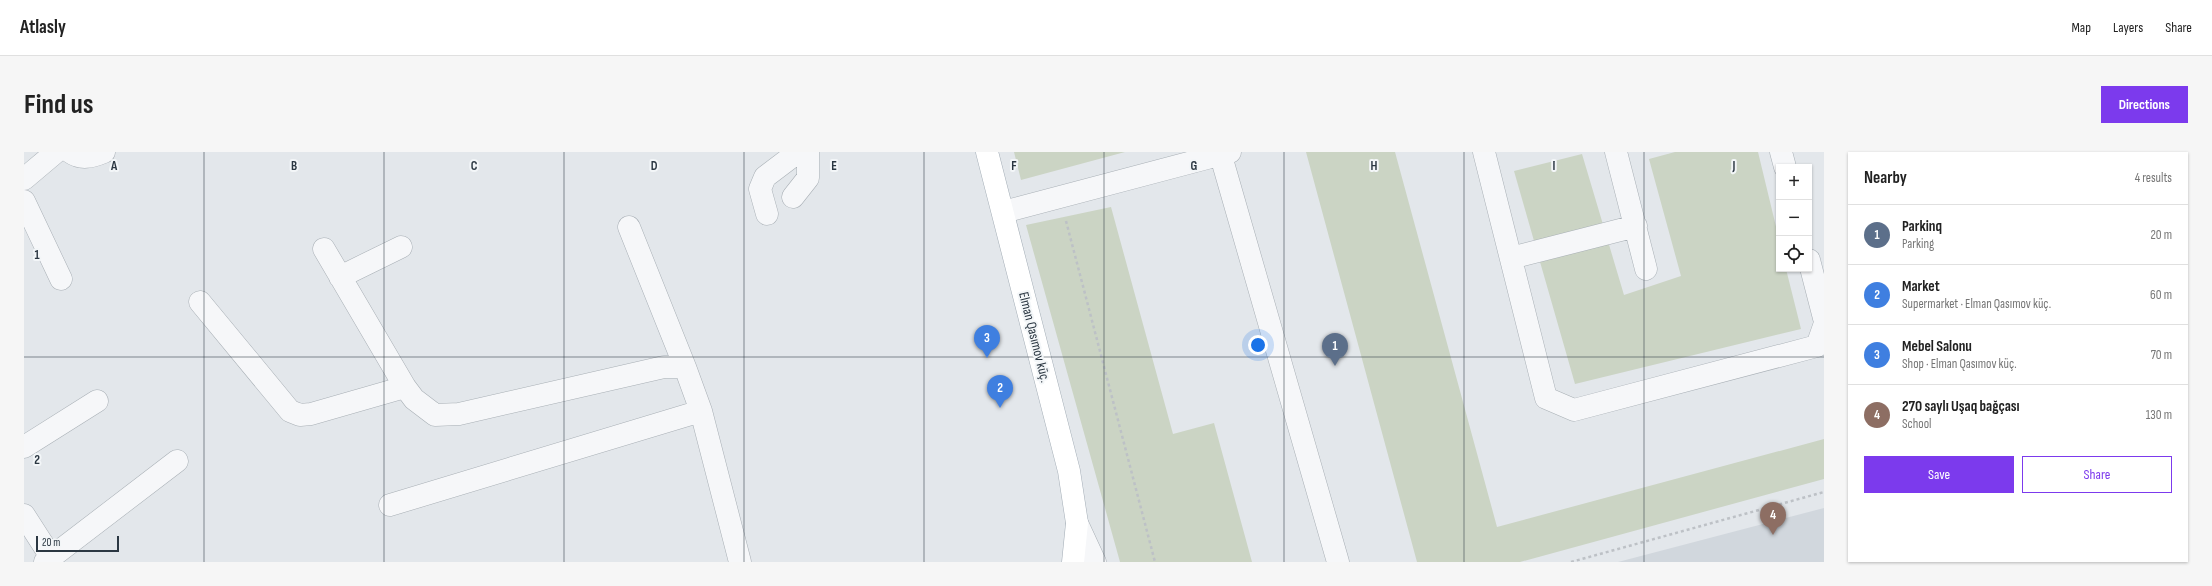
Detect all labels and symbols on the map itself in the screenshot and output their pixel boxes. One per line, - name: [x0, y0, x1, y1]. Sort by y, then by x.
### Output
- text: A: [110, 158, 118, 174]
- text: B: [291, 158, 297, 174]
- text: C: [471, 158, 478, 174]
- text: D: [651, 158, 658, 174]
- text: E: [831, 158, 837, 174]
- text: F: [1011, 158, 1017, 174]
- text: G: [1191, 158, 1198, 174]
- text: H: [1371, 158, 1378, 174]
- text: I: [1553, 158, 1556, 174]
- text: J: [1732, 158, 1736, 174]
- text: 1: [34, 247, 40, 263]
- street label: Elman Qasımov küç.: [1015, 290, 1054, 384]
- pin: 3: [974, 325, 1000, 358]
- pin: 1: [1322, 333, 1348, 366]
- your location: [1248, 335, 1268, 355]
- pin: 2: [987, 375, 1013, 408]
- text: 2: [34, 452, 40, 468]
- pin: 4: [1760, 502, 1786, 535]
- scale bar: [36, 534, 119, 553]

